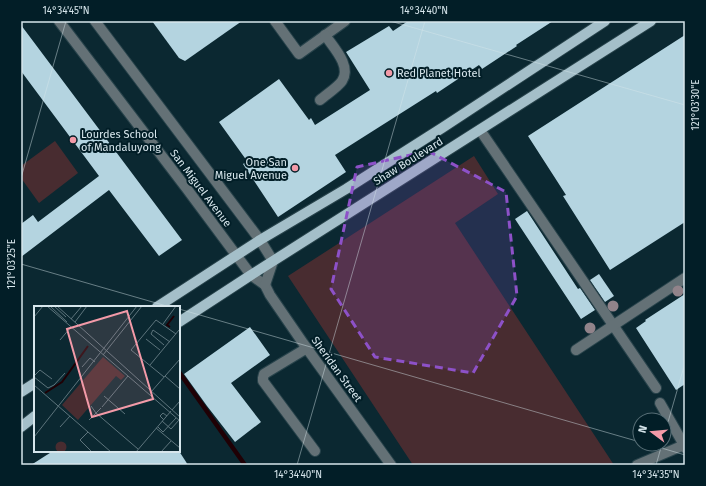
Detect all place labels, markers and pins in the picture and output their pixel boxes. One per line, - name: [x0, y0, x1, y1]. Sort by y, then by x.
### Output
- place label: Red Planet Hotel: [397, 67, 481, 80]
- marker: Red Planet Hotel: [384, 68, 394, 78]
- place label: Lourdes School of Mandaluyong: [81, 128, 161, 154]
- marker: Lourdes School of Mandaluyong: [68, 135, 78, 145]
- place label: One San Miguel Avenue: [215, 156, 287, 182]
- marker: One San Miguel Avenue: [290, 163, 300, 173]

